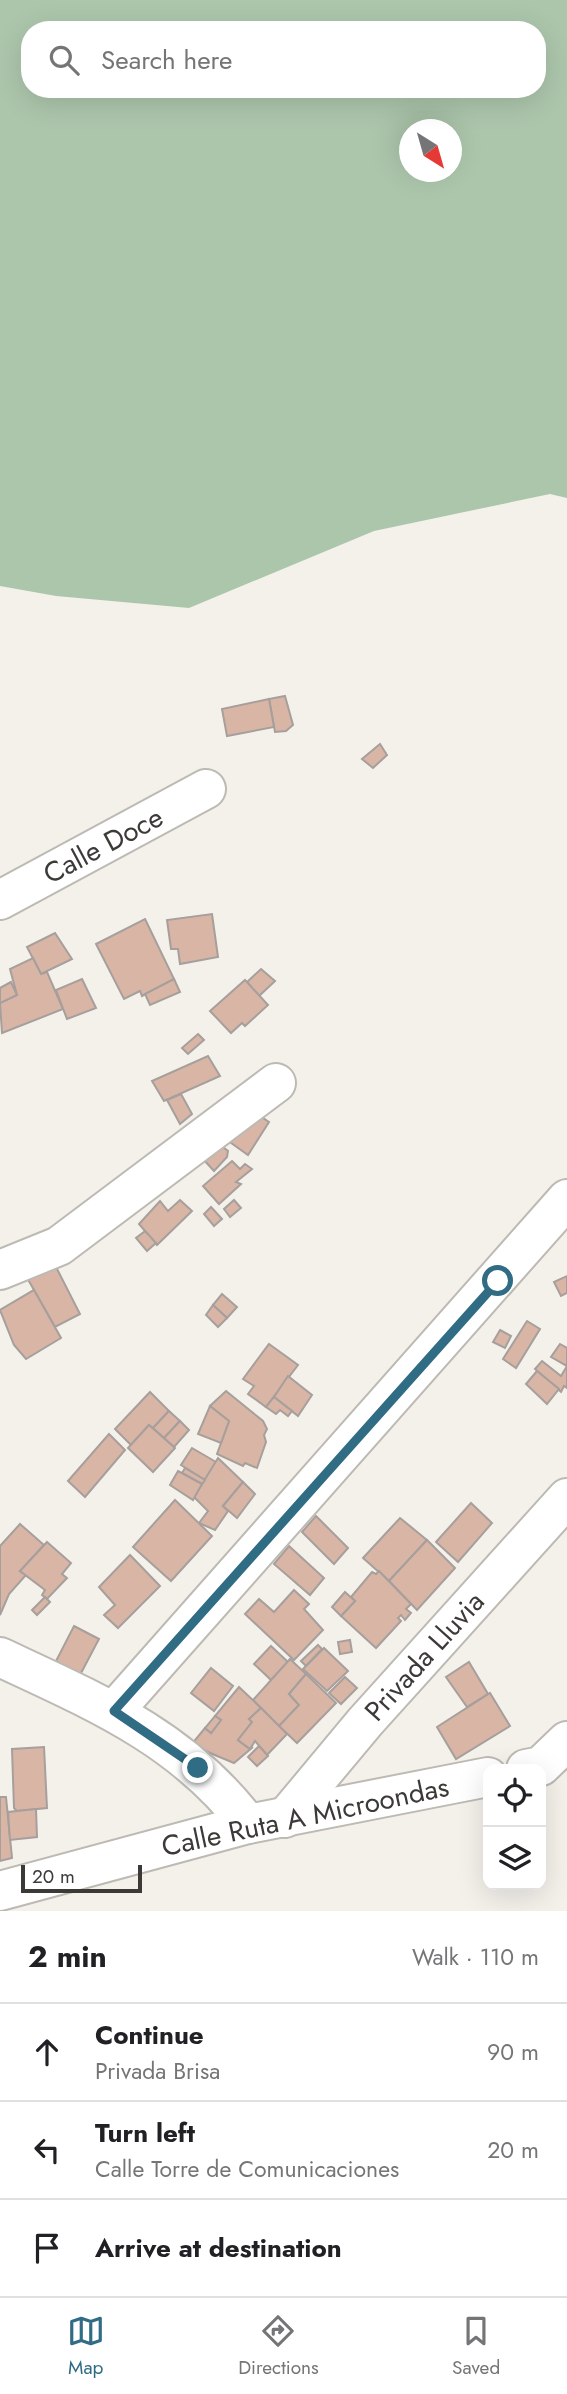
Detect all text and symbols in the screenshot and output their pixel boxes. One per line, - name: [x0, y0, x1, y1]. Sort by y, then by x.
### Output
- search box: [21, 21, 546, 98]
- icon: search: [45, 41, 83, 79]
- text: Search here: [101, 41, 233, 79]
- north arrow: [399, 119, 462, 182]
- street label: Calle Doce: [36, 797, 170, 894]
- route start: [482, 1265, 513, 1296]
- street label: Privada Lluvia: [355, 1582, 494, 1730]
- route end: [182, 1752, 213, 1783]
- map controls: [483, 1764, 546, 1890]
- button: locate: [483, 1764, 546, 1827]
- street label: Calle Ruta A Microondas: [158, 1766, 453, 1867]
- button: layers: [483, 1827, 546, 1890]
- scale bar: [21, 1862, 142, 1894]
- text: 20 m: [32, 1863, 75, 1890]
- text: 2 min: [28, 1935, 107, 1978]
- text: Walk · 110 m: [412, 1940, 539, 1974]
- text: Continue: [95, 2016, 204, 2054]
- icon: ahead: [28, 2033, 66, 2071]
- text: 90 m: [487, 2035, 539, 2069]
- text: Privada Brisa: [95, 2054, 220, 2088]
- text: Turn left: [95, 2114, 195, 2152]
- icon: left: [28, 2131, 66, 2169]
- text: 20 m: [487, 2133, 539, 2167]
- text: Calle Torre de Comunicaciones: [95, 2152, 399, 2186]
- icon: arrive: [28, 2229, 66, 2267]
- text: Arrive at destination: [95, 2229, 342, 2267]
- tab: Map: [67, 2312, 105, 2381]
- tab: Directions: [238, 2312, 319, 2381]
- tab: Saved: [452, 2312, 500, 2381]

